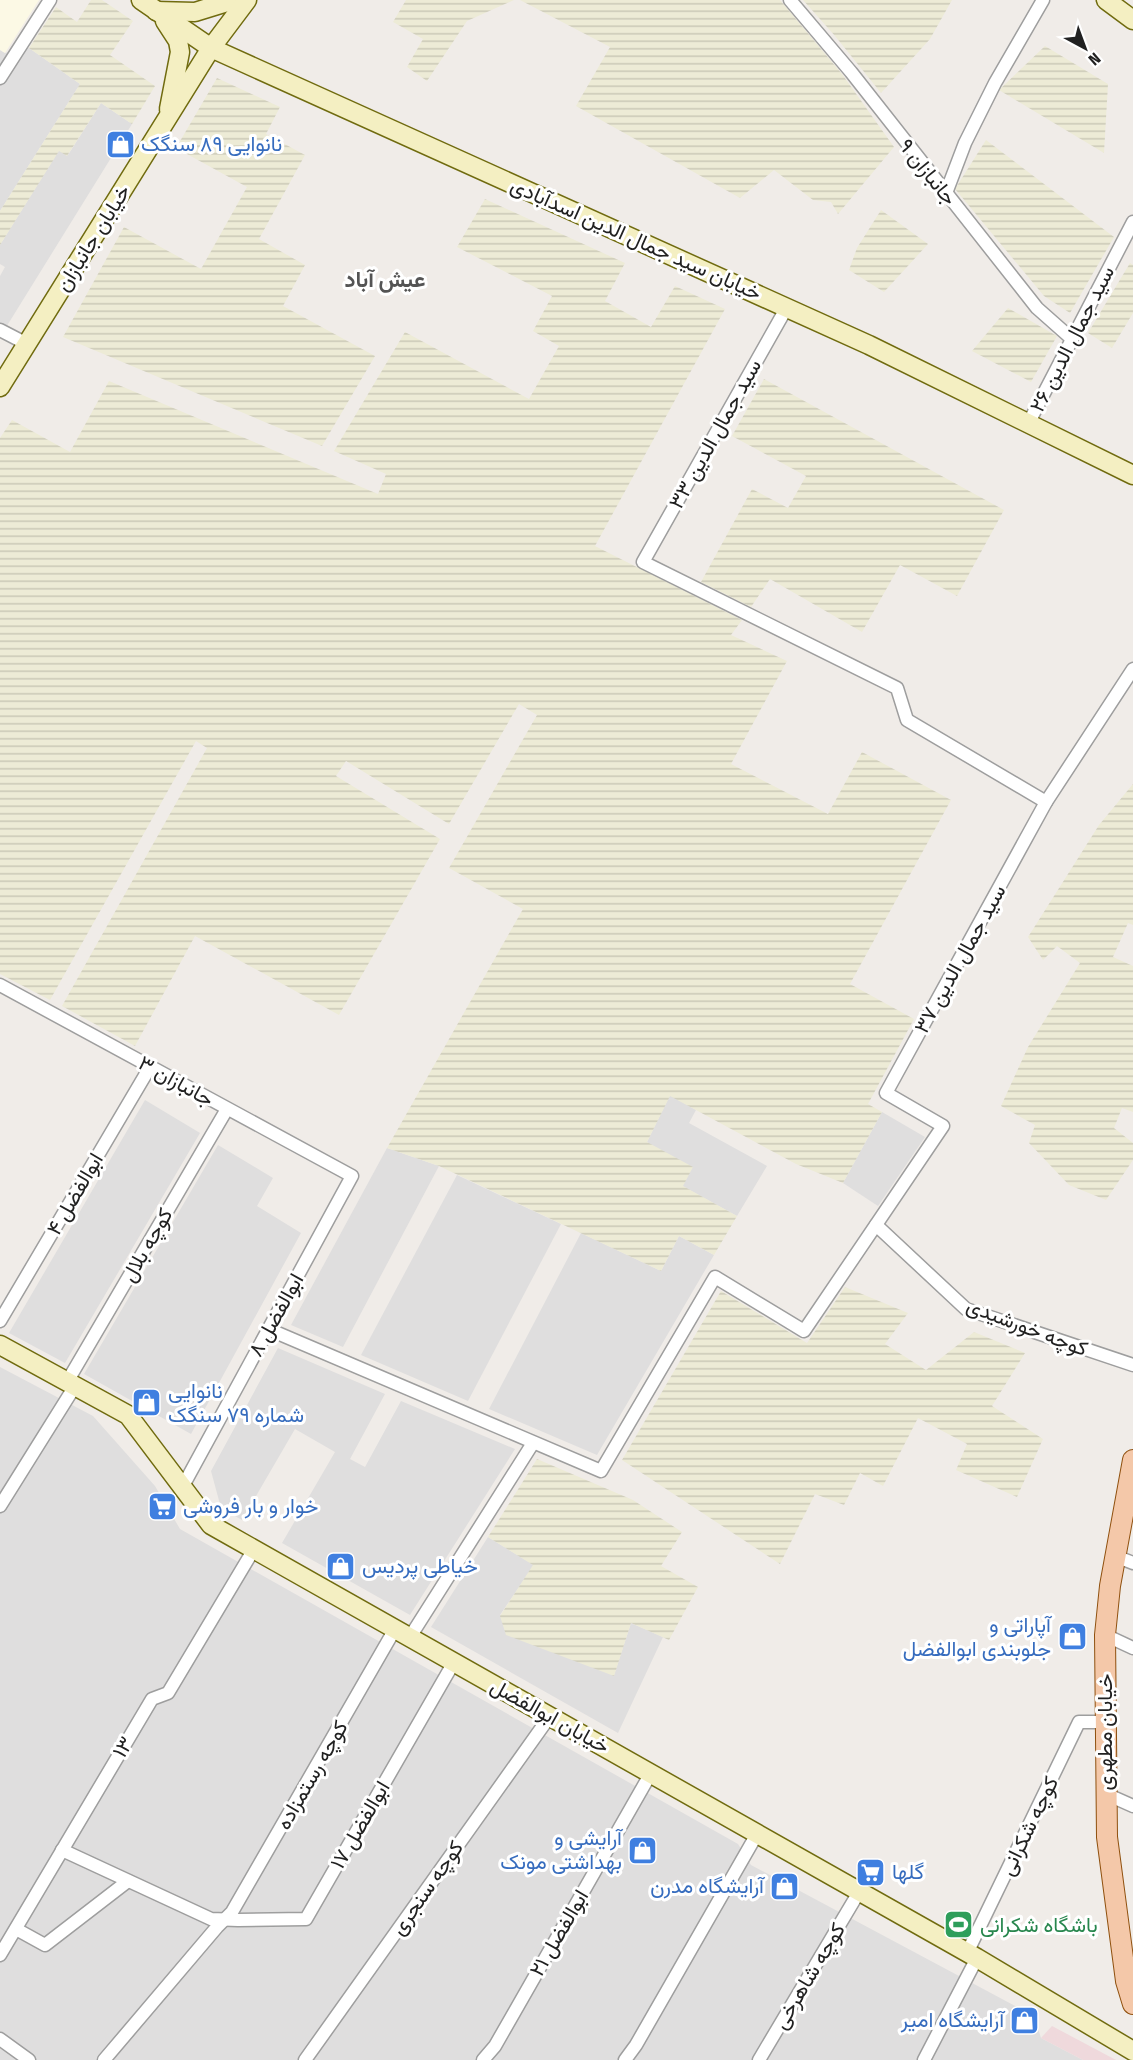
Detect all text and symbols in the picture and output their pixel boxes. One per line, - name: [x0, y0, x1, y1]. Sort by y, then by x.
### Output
- north arrow: [1055, 18, 1115, 78]
- text: N: [1085, 49, 1104, 69]
- shop icon: نانوایی ۸۹ سنگک: [104, 128, 136, 160]
- place label: نانوایی ۸۹ سنگک: [141, 131, 282, 157]
- street label: جانبازان ۹: [893, 133, 963, 211]
- street label: خیابان سید جمال الدین اسدآبادی: [507, 172, 765, 306]
- street label: خیابان جانبازان: [50, 180, 136, 296]
- street label: سید جمال الدین ۲۶: [1024, 261, 1120, 417]
- district label: عیش آباد: [344, 266, 426, 293]
- street label: سید جمال الدین ۳۳: [663, 355, 767, 513]
- street label: سید جمال الدین ۳۷: [908, 880, 1012, 1038]
- street label: جانبازان ۳: [134, 1050, 218, 1112]
- street label: ابوالفضل ۴: [41, 1148, 109, 1240]
- street label: کوچه بلال: [116, 1203, 179, 1287]
- street label: ابوالفضل ۸: [243, 1269, 309, 1361]
- street label: کوچه خورشیدی: [962, 1292, 1091, 1363]
- place label: نانوایی شماره ۷۹ سنگک: [168, 1378, 304, 1428]
- shop icon: نانوایی شماره ۷۹ سنگک: [131, 1387, 163, 1419]
- supermarket icon: خوار و بار فروشی: [146, 1490, 178, 1522]
- place label: خوار و بار فروشی: [183, 1493, 318, 1519]
- shop icon: خیاطی پردیس: [325, 1550, 357, 1582]
- place label: خیاطی پردیس: [362, 1553, 478, 1580]
- place label: آپاراتی و جلوبندی ابوالفضل: [903, 1612, 1053, 1662]
- shop icon: آپاراتی و جلوبندی ابوالفضل: [1056, 1621, 1088, 1653]
- street label: خیابان ابوالفضل: [486, 1673, 614, 1759]
- street label: خیابان مطهری: [1092, 1674, 1118, 1790]
- street label: کوچه رستمزاده: [270, 1716, 355, 1835]
- street label: ۱۳: [107, 1732, 139, 1762]
- street label: کوچه شکرانی: [994, 1772, 1065, 1880]
- street label: ابوالفضل ۱۷: [324, 1776, 396, 1874]
- place label: آرایشی و بهداشتی مونک: [500, 1825, 624, 1875]
- shop icon: آرایشی و بهداشتی مونک: [627, 1834, 659, 1866]
- street label: کوچه سنجری: [385, 1836, 470, 1941]
- supermarket icon: گلها: [855, 1856, 887, 1888]
- place label: گلها: [892, 1859, 924, 1885]
- shop icon: آرایشگاه مدرن: [769, 1870, 801, 1902]
- place label: آرایشگاه مدرن: [650, 1873, 766, 1899]
- street label: ابوالفضل ۲۱: [524, 1885, 594, 1981]
- sports icon: باشگاه شکرانی: [943, 1909, 975, 1941]
- place label: باشگاه شکرانی: [980, 1912, 1098, 1938]
- street label: کوچه شاهرخی: [767, 1918, 852, 2034]
- shop icon: آرایشگاه امیر: [1009, 2004, 1041, 2036]
- place label: آرایشگاه امیر: [900, 2007, 1006, 2033]

